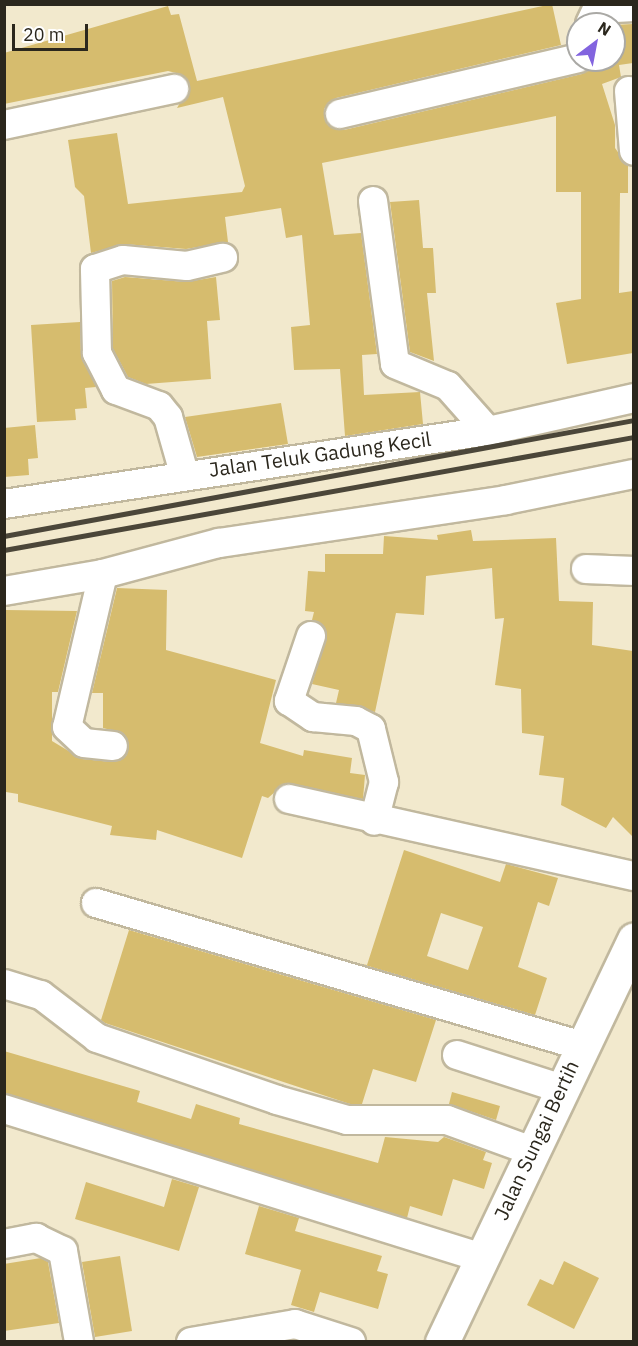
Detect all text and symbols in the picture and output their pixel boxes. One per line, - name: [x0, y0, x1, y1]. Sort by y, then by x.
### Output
- scale bar: [15, 12, 92, 50]
- north arrow: [566, 12, 626, 72]
- text: N: [594, 17, 615, 40]
- text: 20 m: [23, 23, 65, 46]
- street label: Jalan Teluk Gadung Kecil: [207, 427, 433, 481]
- street label: Jalan Sungai Bertih: [489, 1056, 583, 1224]

